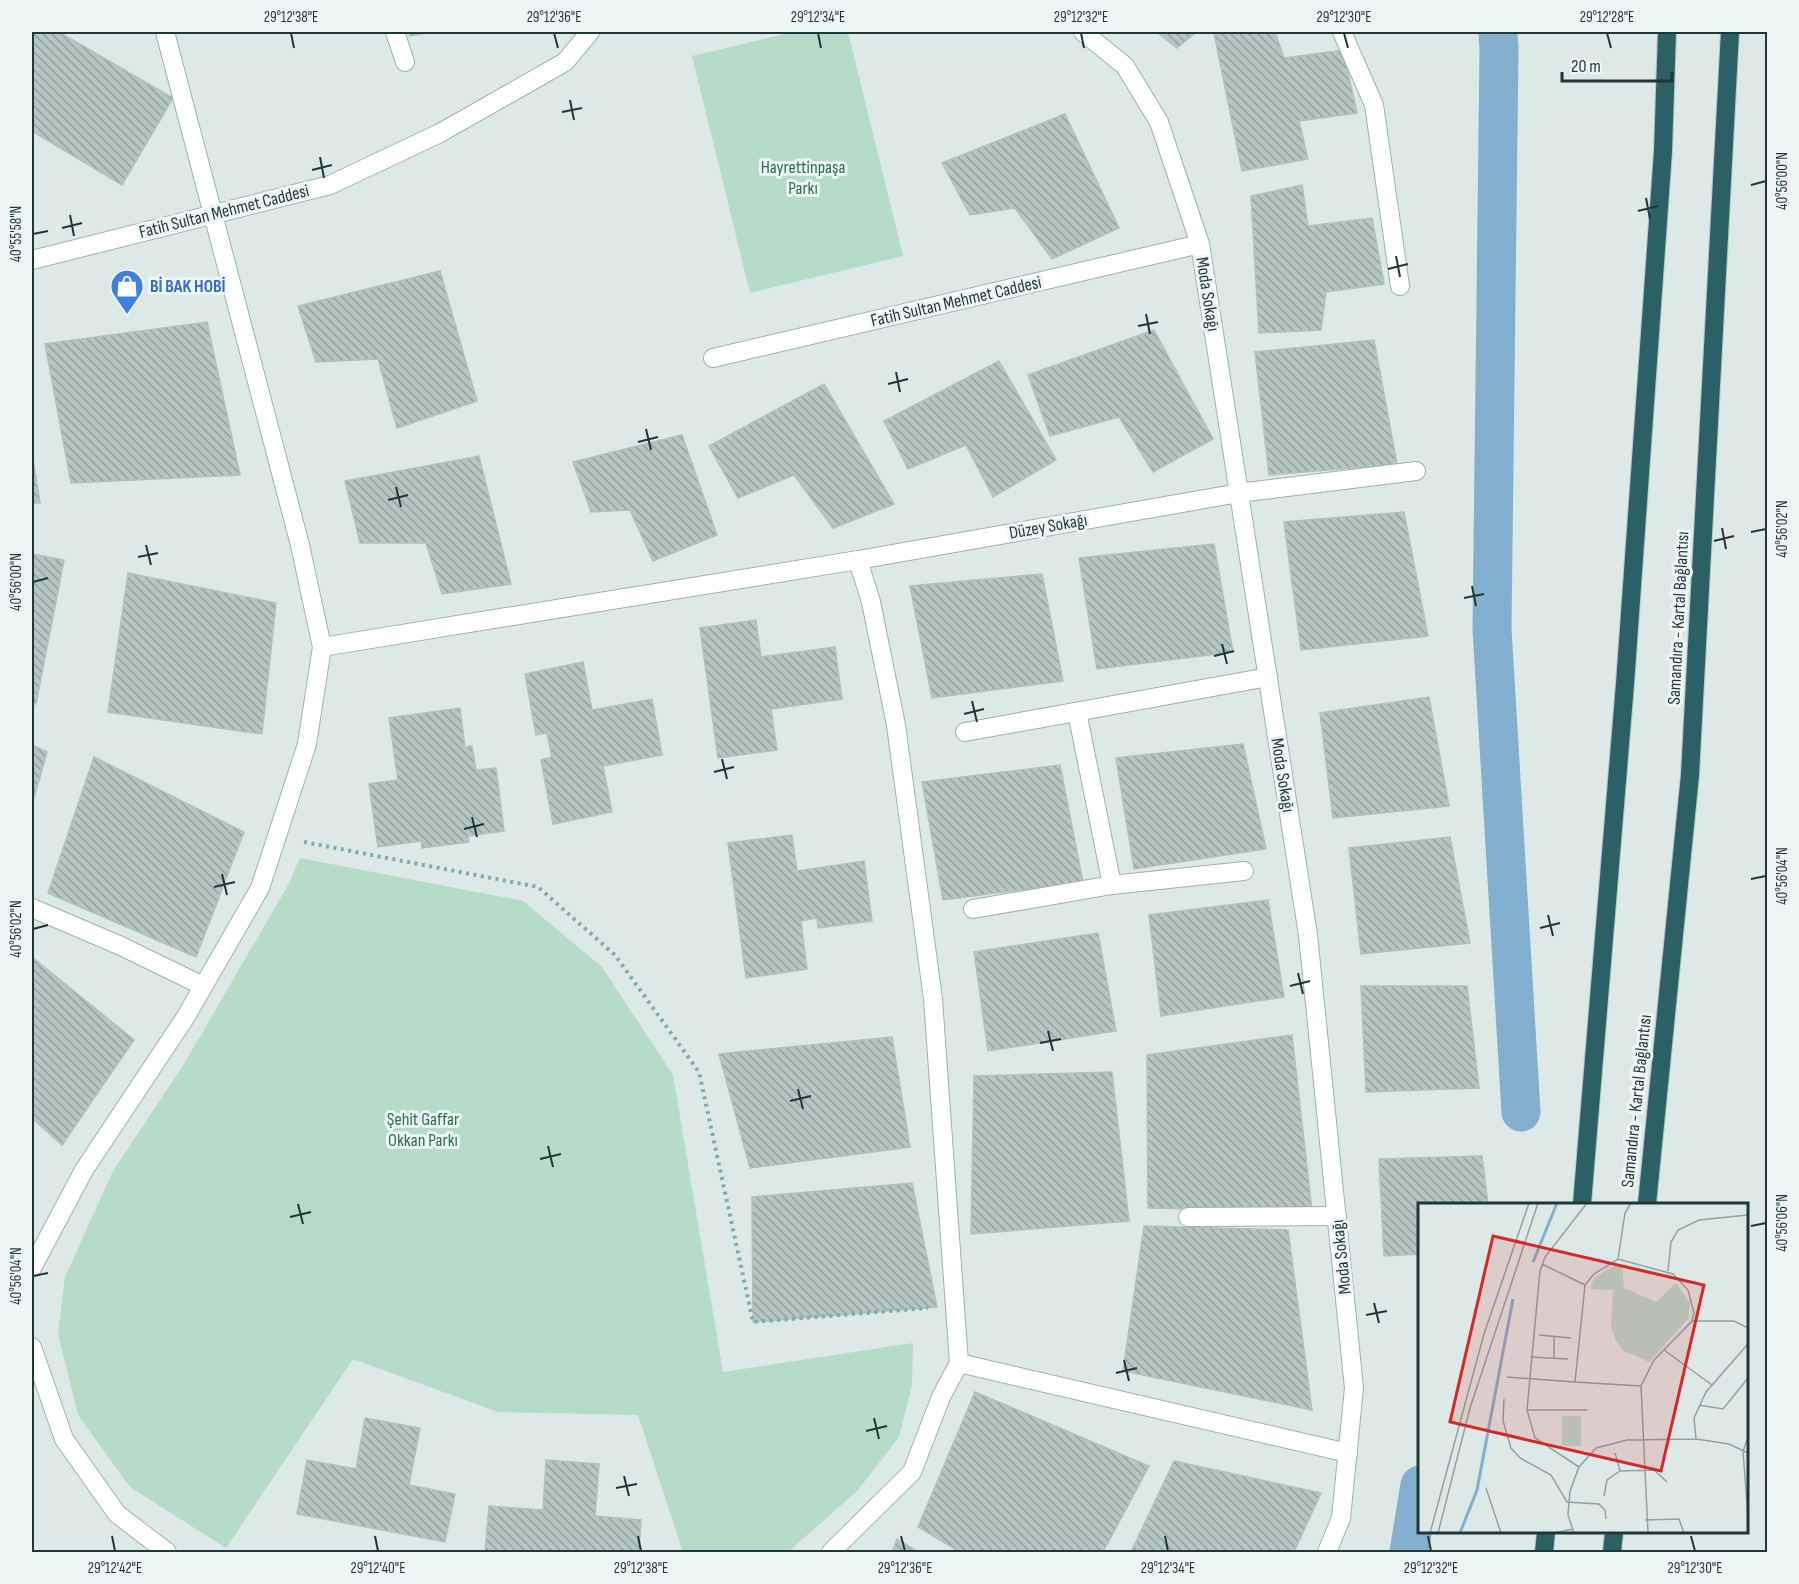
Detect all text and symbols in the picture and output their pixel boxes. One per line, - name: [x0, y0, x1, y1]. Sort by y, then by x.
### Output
- text: 29°12'38"E: [264, 8, 318, 27]
- text: 29°12'36"E: [527, 8, 581, 27]
- text: 29°12'34"E: [791, 8, 845, 27]
- text: 29°12'32"E: [1054, 8, 1108, 27]
- text: 29°12'30"E: [1317, 8, 1371, 27]
- text: 29°12'28"E: [1580, 8, 1634, 27]
- scale bar: [1562, 45, 1672, 83]
- text: 20 m: [1571, 56, 1601, 77]
- text: 40°56'00"N: [1773, 152, 1792, 210]
- park label: Hayrettinpaşa Parkı: [761, 157, 845, 199]
- street label: Fatih Sultan Mehmet Caddesi: [137, 180, 311, 243]
- text: 40°55'58"N: [7, 206, 26, 262]
- street label: Moda Sokağı: [1191, 255, 1224, 333]
- shop icon: Bİ BAK HOBİ: [109, 268, 145, 315]
- street label: Fatih Sultan Mehmet Caddesi: [869, 272, 1043, 331]
- place label: Bİ BAK HOBİ: [150, 276, 226, 297]
- text: 40°56'02"N: [1773, 500, 1792, 558]
- street label: Düzey Sokağı: [1007, 509, 1089, 544]
- street label: Samandıra - Kartal Bağlantısı: [1663, 531, 1694, 705]
- text: 40°56'00"N: [7, 553, 26, 611]
- street label: Moda Sokağı: [1266, 736, 1299, 814]
- text: 40°56'04"N: [1773, 847, 1792, 905]
- text: 40°56'02"N: [7, 900, 26, 958]
- street label: Samandıra - Kartal Bağlantısı: [1617, 1014, 1656, 1189]
- park label: Şehit Gaffar Okkan Parkı: [387, 1109, 459, 1151]
- text: 40°56'06"N: [1773, 1194, 1792, 1252]
- inset map: [1418, 1203, 1748, 1533]
- street label: Moda Sokağı: [1327, 1219, 1356, 1295]
- text: 40°56'04"N: [7, 1247, 26, 1305]
- text: 29°12'42"E: [88, 1559, 142, 1578]
- text: 29°12'40"E: [351, 1559, 405, 1578]
- text: 29°12'38"E: [614, 1559, 668, 1578]
- text: 29°12'36"E: [878, 1559, 932, 1578]
- text: 29°12'34"E: [1141, 1559, 1195, 1578]
- text: 29°12'32"E: [1404, 1559, 1458, 1578]
- text: 29°12'30"E: [1668, 1559, 1722, 1578]

